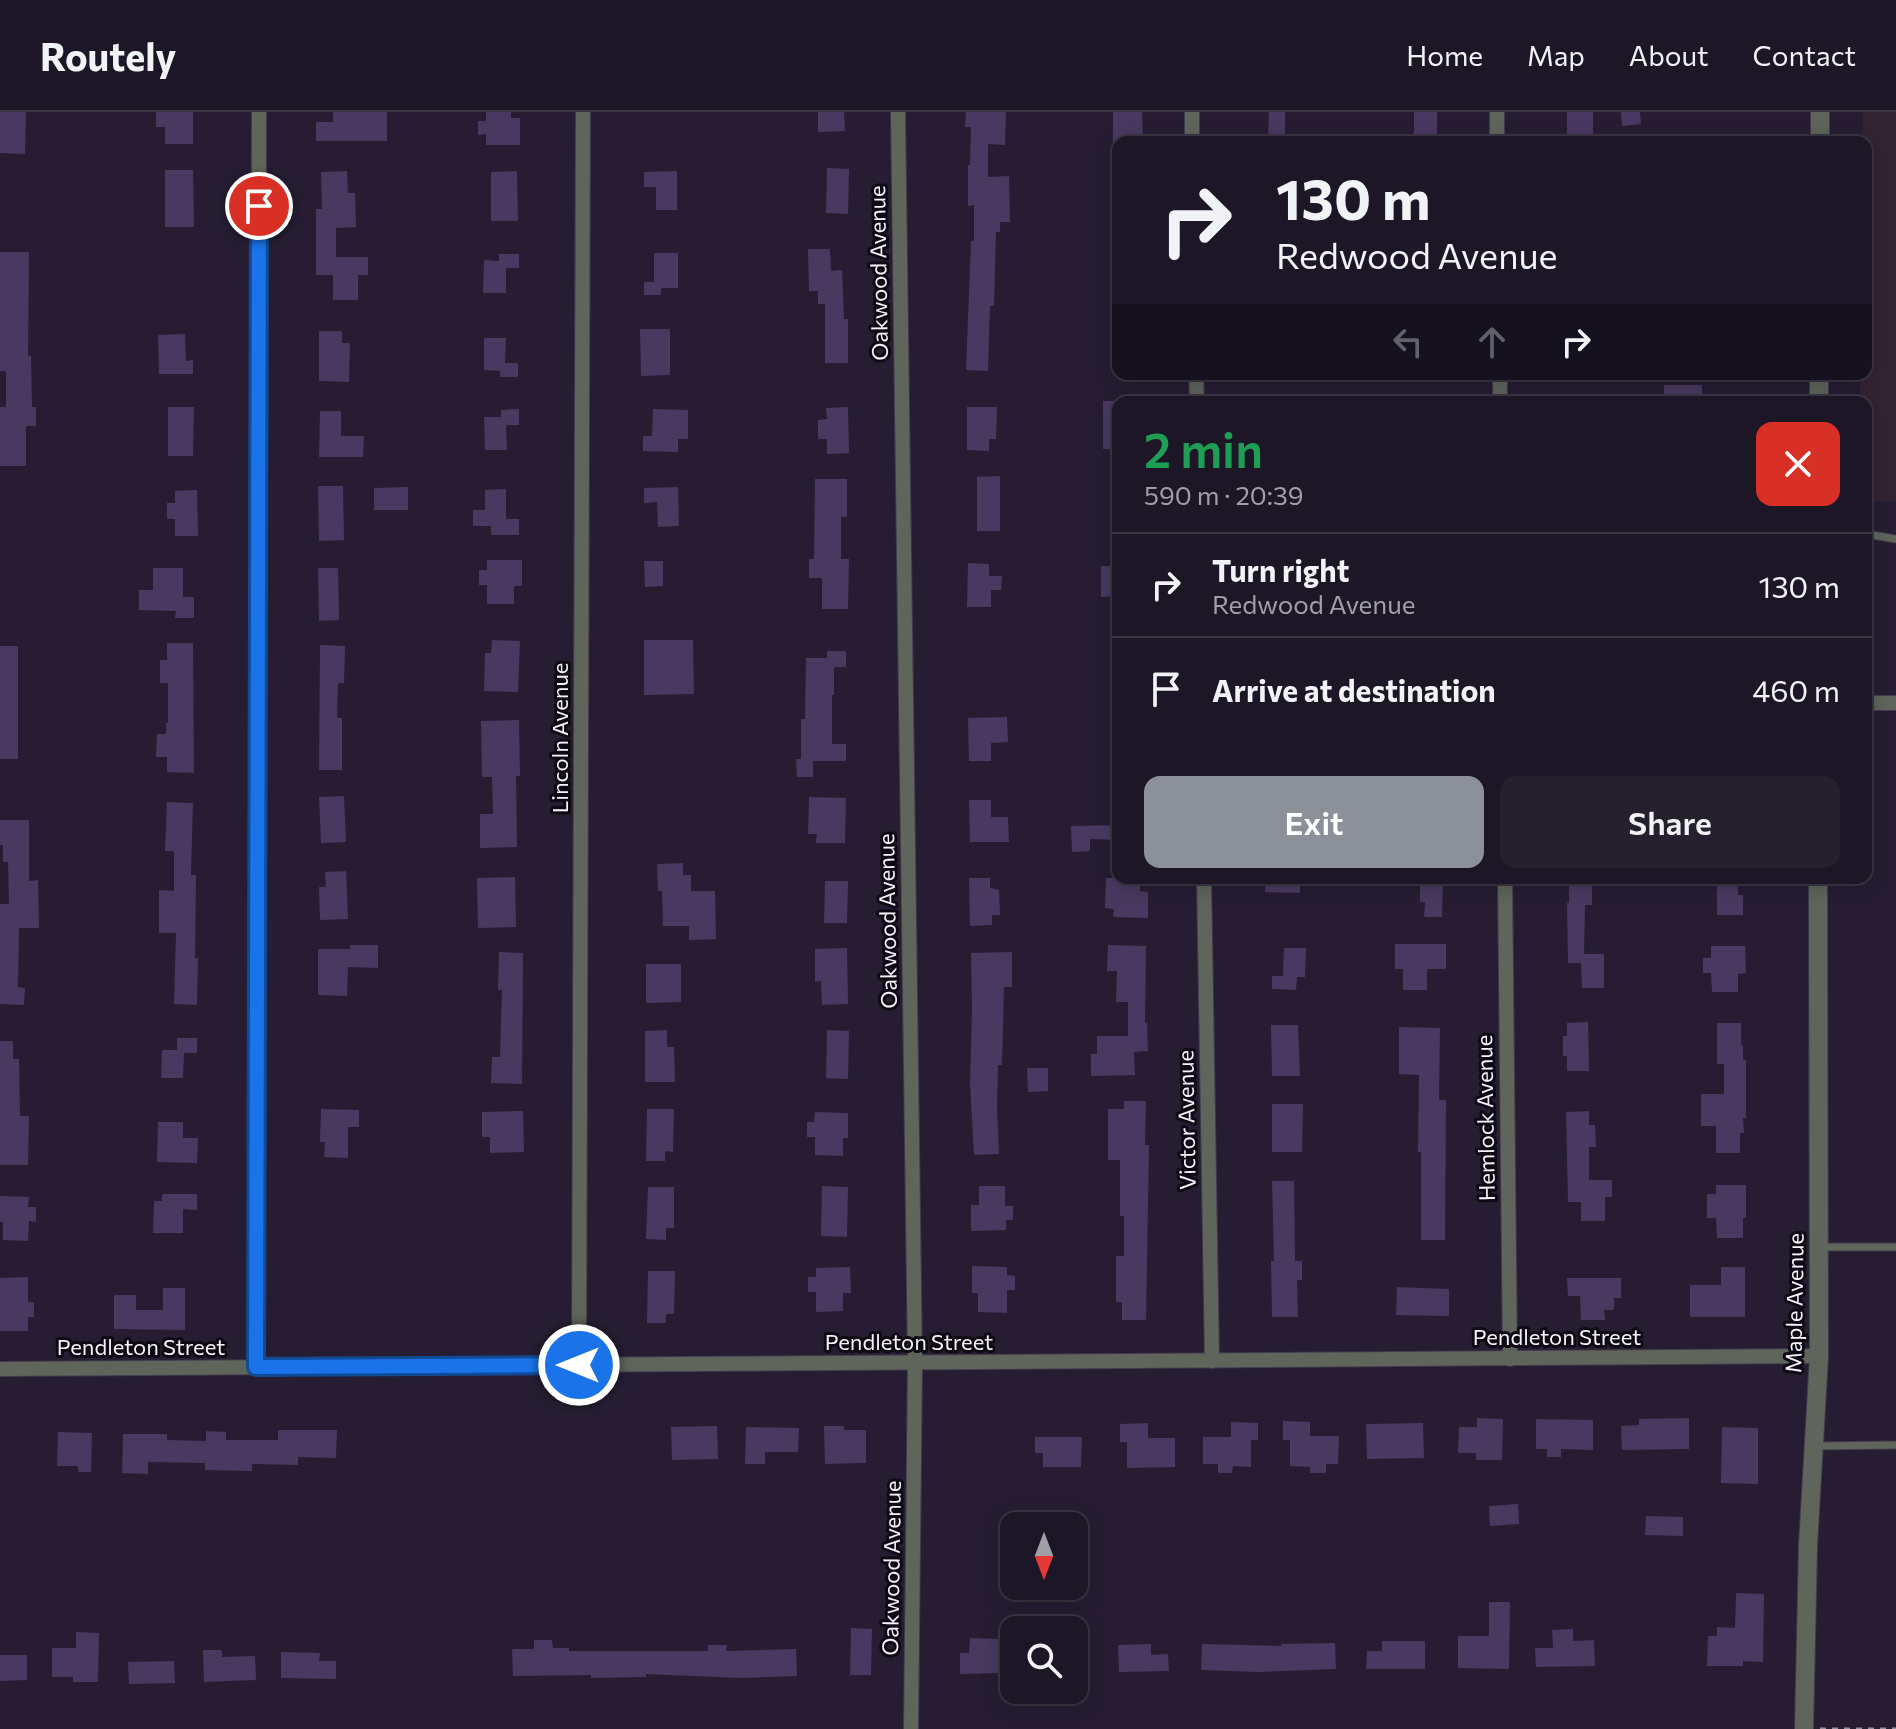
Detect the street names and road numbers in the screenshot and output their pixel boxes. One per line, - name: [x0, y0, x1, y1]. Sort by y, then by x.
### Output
- street label: Oakwood Avenue: [863, 185, 893, 361]
- street label: Lincoln Avenue: [546, 663, 573, 813]
- street label: Oakwood Avenue: [872, 833, 902, 1009]
- street label: Hemlock Avenue: [1470, 1035, 1500, 1201]
- street label: Victor Avenue: [1171, 1050, 1201, 1190]
- street label: Maple Avenue: [1779, 1233, 1809, 1373]
- street label: Pendleton Street: [1473, 1323, 1641, 1350]
- street label: Pendleton Street: [825, 1328, 993, 1355]
- street label: Pendleton Street: [57, 1333, 225, 1360]
- street label: Oakwood Avenue: [876, 1480, 906, 1656]

